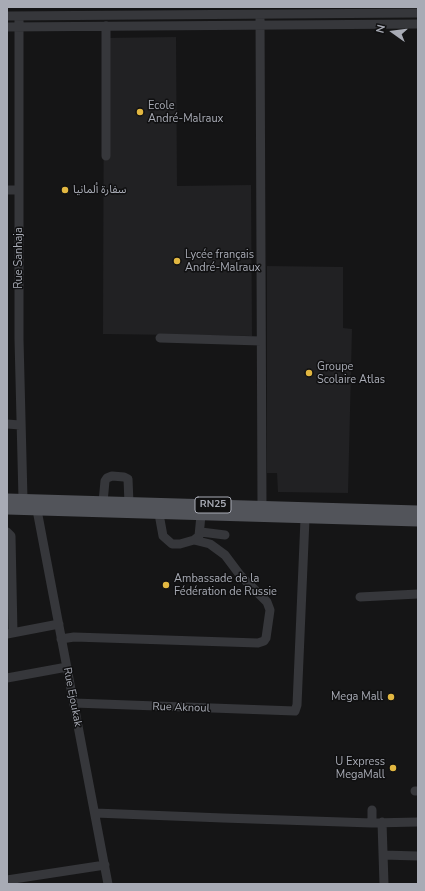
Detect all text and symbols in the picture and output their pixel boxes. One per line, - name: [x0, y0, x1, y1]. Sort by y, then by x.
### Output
- north arrow: [373, 12, 413, 52]
- text: N: [373, 23, 389, 35]
- place label: Ecole André-Malraux: [148, 99, 223, 125]
- marker: Ecole André-Malraux: [135, 107, 145, 117]
- place label: سفارة ألمانيا: [73, 183, 126, 197]
- marker: سفارة ألمانيا: [60, 185, 70, 195]
- street label: Rue Sanhaja: [12, 227, 26, 289]
- place label: Lycée français André-Malraux: [185, 248, 260, 274]
- marker: Lycée français André-Malraux: [172, 256, 182, 266]
- place label: Groupe Scolaire Atlas: [317, 360, 385, 386]
- marker: Groupe Scolaire Atlas: [304, 368, 314, 378]
- road number: RN25: [195, 497, 231, 513]
- place label: Ambassade de la Fédération de Russie: [174, 572, 277, 598]
- marker: Ambassade de la Fédération de Russie: [161, 580, 171, 590]
- street label: Rue Ejoukak: [60, 666, 84, 728]
- place label: Mega Mall: [331, 690, 383, 704]
- marker: Mega Mall: [386, 692, 396, 702]
- street label: Rue Aknoul: [152, 700, 210, 716]
- place label: U Express MegaMall: [335, 755, 385, 781]
- marker: U Express MegaMall: [388, 763, 398, 773]

